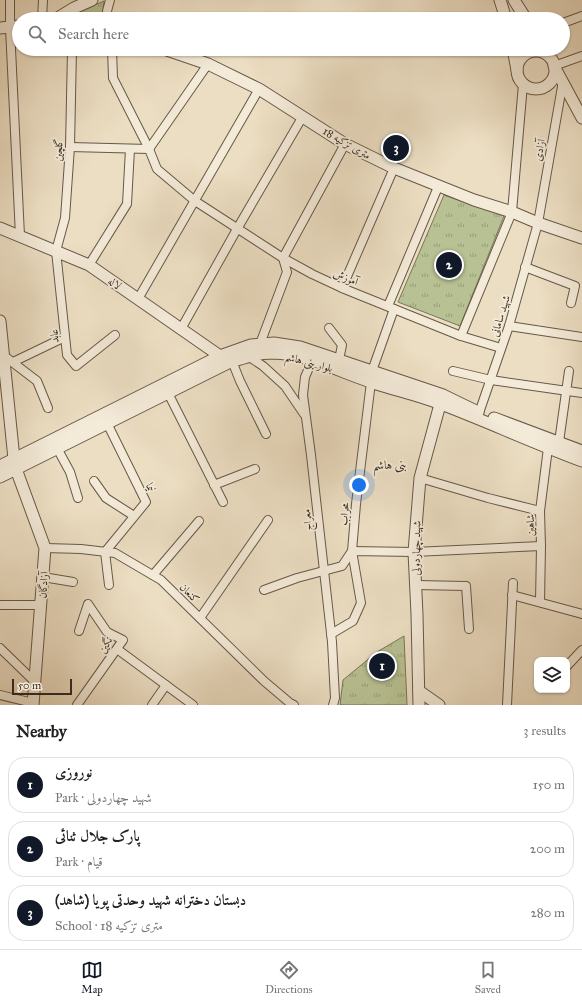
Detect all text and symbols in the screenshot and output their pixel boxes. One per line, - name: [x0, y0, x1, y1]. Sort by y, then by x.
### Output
- search box: [12, 12, 570, 56]
- icon: search: [26, 23, 48, 45]
- text: Search here: [58, 25, 129, 43]
- street label: 18 متری تزکیه: [321, 125, 373, 162]
- pin: 3: [383, 133, 409, 163]
- street label: آزادی: [530, 136, 548, 162]
- street label: گلچین: [50, 138, 67, 162]
- pin: 2: [436, 250, 462, 280]
- street label: آموزش: [331, 266, 362, 289]
- street label: لاله: [106, 274, 124, 292]
- street label: شهید سامانی: [488, 294, 514, 339]
- street label: عابد: [47, 328, 62, 344]
- street label: بلوار بنی هاشم: [283, 350, 334, 379]
- district label: بنی هاشم: [373, 458, 407, 477]
- your location: [349, 475, 369, 495]
- street label: نیما: [143, 481, 158, 494]
- street label: محراب: [337, 502, 353, 526]
- street label: معراج: [300, 508, 319, 531]
- street label: شاهین: [524, 514, 537, 536]
- street label: شهید چهاردولی: [410, 520, 424, 576]
- street label: آزادگان: [35, 570, 51, 599]
- street label: کنعان: [177, 581, 202, 606]
- street label: نگین: [95, 634, 115, 656]
- pin: 1: [369, 651, 395, 681]
- map controls: [534, 657, 570, 693]
- button: layers: [534, 657, 570, 693]
- scale bar: [12, 677, 72, 696]
- text: 50 m: [18, 679, 41, 692]
- text: Nearby: [16, 721, 67, 742]
- text: 3 results: [523, 723, 566, 739]
- text: نوروزی: [55, 763, 92, 781]
- text: 1: [27, 777, 33, 793]
- text: 150 m: [533, 777, 565, 793]
- text: Park · شهید چهاردولی: [55, 790, 152, 806]
- text: پارک جلال ثنائی: [55, 827, 140, 845]
- text: 2: [27, 841, 33, 857]
- text: 200 m: [530, 841, 565, 857]
- text: Park · قیام: [55, 854, 103, 870]
- text: دبستان دخترانه شهید وحدتی پویا (شاهد): [55, 891, 246, 909]
- text: 3: [27, 905, 33, 921]
- text: 280 m: [530, 905, 565, 921]
- text: School · 18 متری تزکیه: [55, 918, 163, 934]
- tab: Map: [81, 959, 103, 996]
- tab: Directions: [265, 959, 313, 996]
- tab: Saved: [475, 959, 501, 996]

